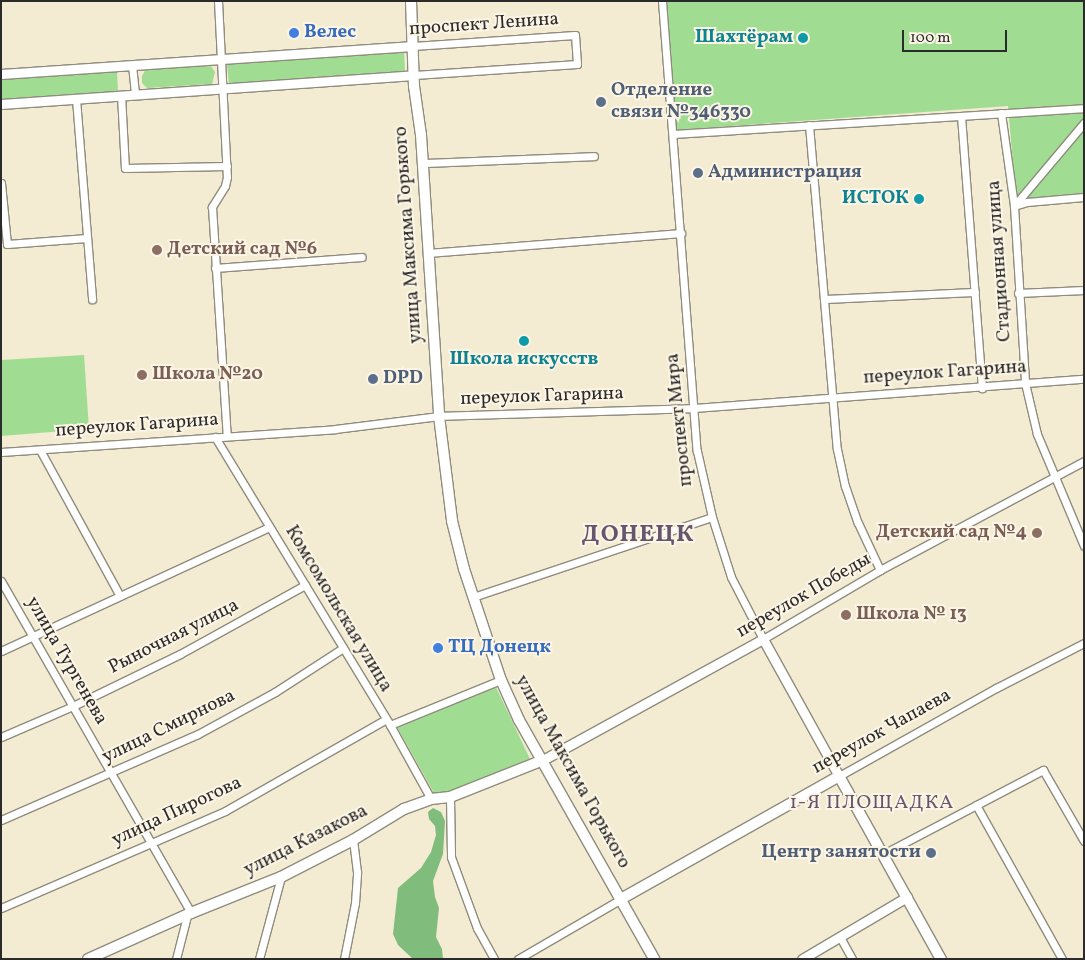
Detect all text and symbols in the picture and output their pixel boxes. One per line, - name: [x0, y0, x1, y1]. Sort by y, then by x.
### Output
- street label: проспект Ленина: [408, 8, 560, 42]
- scale bar: [905, 20, 1010, 52]
- place label: Велес: [304, 22, 356, 44]
- marker: Велес: [288, 27, 300, 39]
- place label: Шахтёрам: [695, 27, 793, 49]
- text: 100 m: [910, 28, 950, 49]
- marker: Шахтёрам: [797, 32, 809, 44]
- place label: Отделение связи №346330: [611, 80, 751, 124]
- marker: Отделение связи №346330: [595, 96, 607, 108]
- street label: улица Максима Горького: [390, 126, 428, 344]
- place label: Администрация: [708, 162, 862, 184]
- marker: Администрация: [692, 167, 704, 179]
- street label: Стадионная улица: [983, 179, 1017, 343]
- place label: ИСТОК: [842, 188, 909, 210]
- marker: ИСТОК: [913, 193, 925, 205]
- place label: Детский сад №6: [167, 239, 317, 261]
- marker: Детский сад №6: [151, 244, 163, 256]
- marker: Школа искусств: [518, 335, 530, 347]
- place label: Школа искусств: [450, 349, 598, 371]
- street label: проспект Мира: [662, 352, 698, 488]
- street label: переулок Гагарина: [863, 356, 1027, 390]
- place label: Школа №20: [152, 364, 263, 386]
- place label: DPD: [383, 368, 423, 390]
- marker: Школа №20: [136, 369, 148, 381]
- marker: DPD: [367, 373, 379, 385]
- street label: переулок Гагарина: [460, 383, 624, 411]
- street label: переулок Гагарина: [55, 409, 219, 443]
- street label: Комсомольская улица: [279, 521, 397, 697]
- district label: ДОНЕЦК: [581, 522, 695, 550]
- place label: Детский сад №4: [876, 522, 1027, 544]
- marker: Детский сад №4: [1031, 527, 1043, 539]
- street label: переулок Победы: [733, 548, 875, 644]
- street label: улица Тургенева: [20, 593, 112, 729]
- street label: Рыночная улица: [105, 594, 243, 680]
- place label: Школа № 13: [856, 604, 967, 626]
- marker: Школа № 13: [840, 609, 852, 621]
- place label: ТЦ Донецк: [448, 637, 551, 659]
- marker: ТЦ Донецк: [432, 642, 444, 654]
- street label: улица Максима Горького: [509, 671, 635, 873]
- street label: переулок Чапаева: [809, 684, 955, 780]
- street label: улица Смирнова: [99, 685, 239, 769]
- street label: улица Пирогова: [108, 772, 246, 852]
- district label: 1-Я ПЛОЩАДКА: [788, 791, 956, 815]
- street label: улица Казакова: [240, 800, 372, 882]
- place label: Центр занятости: [761, 842, 921, 864]
- marker: Центр занятости: [925, 847, 937, 859]

